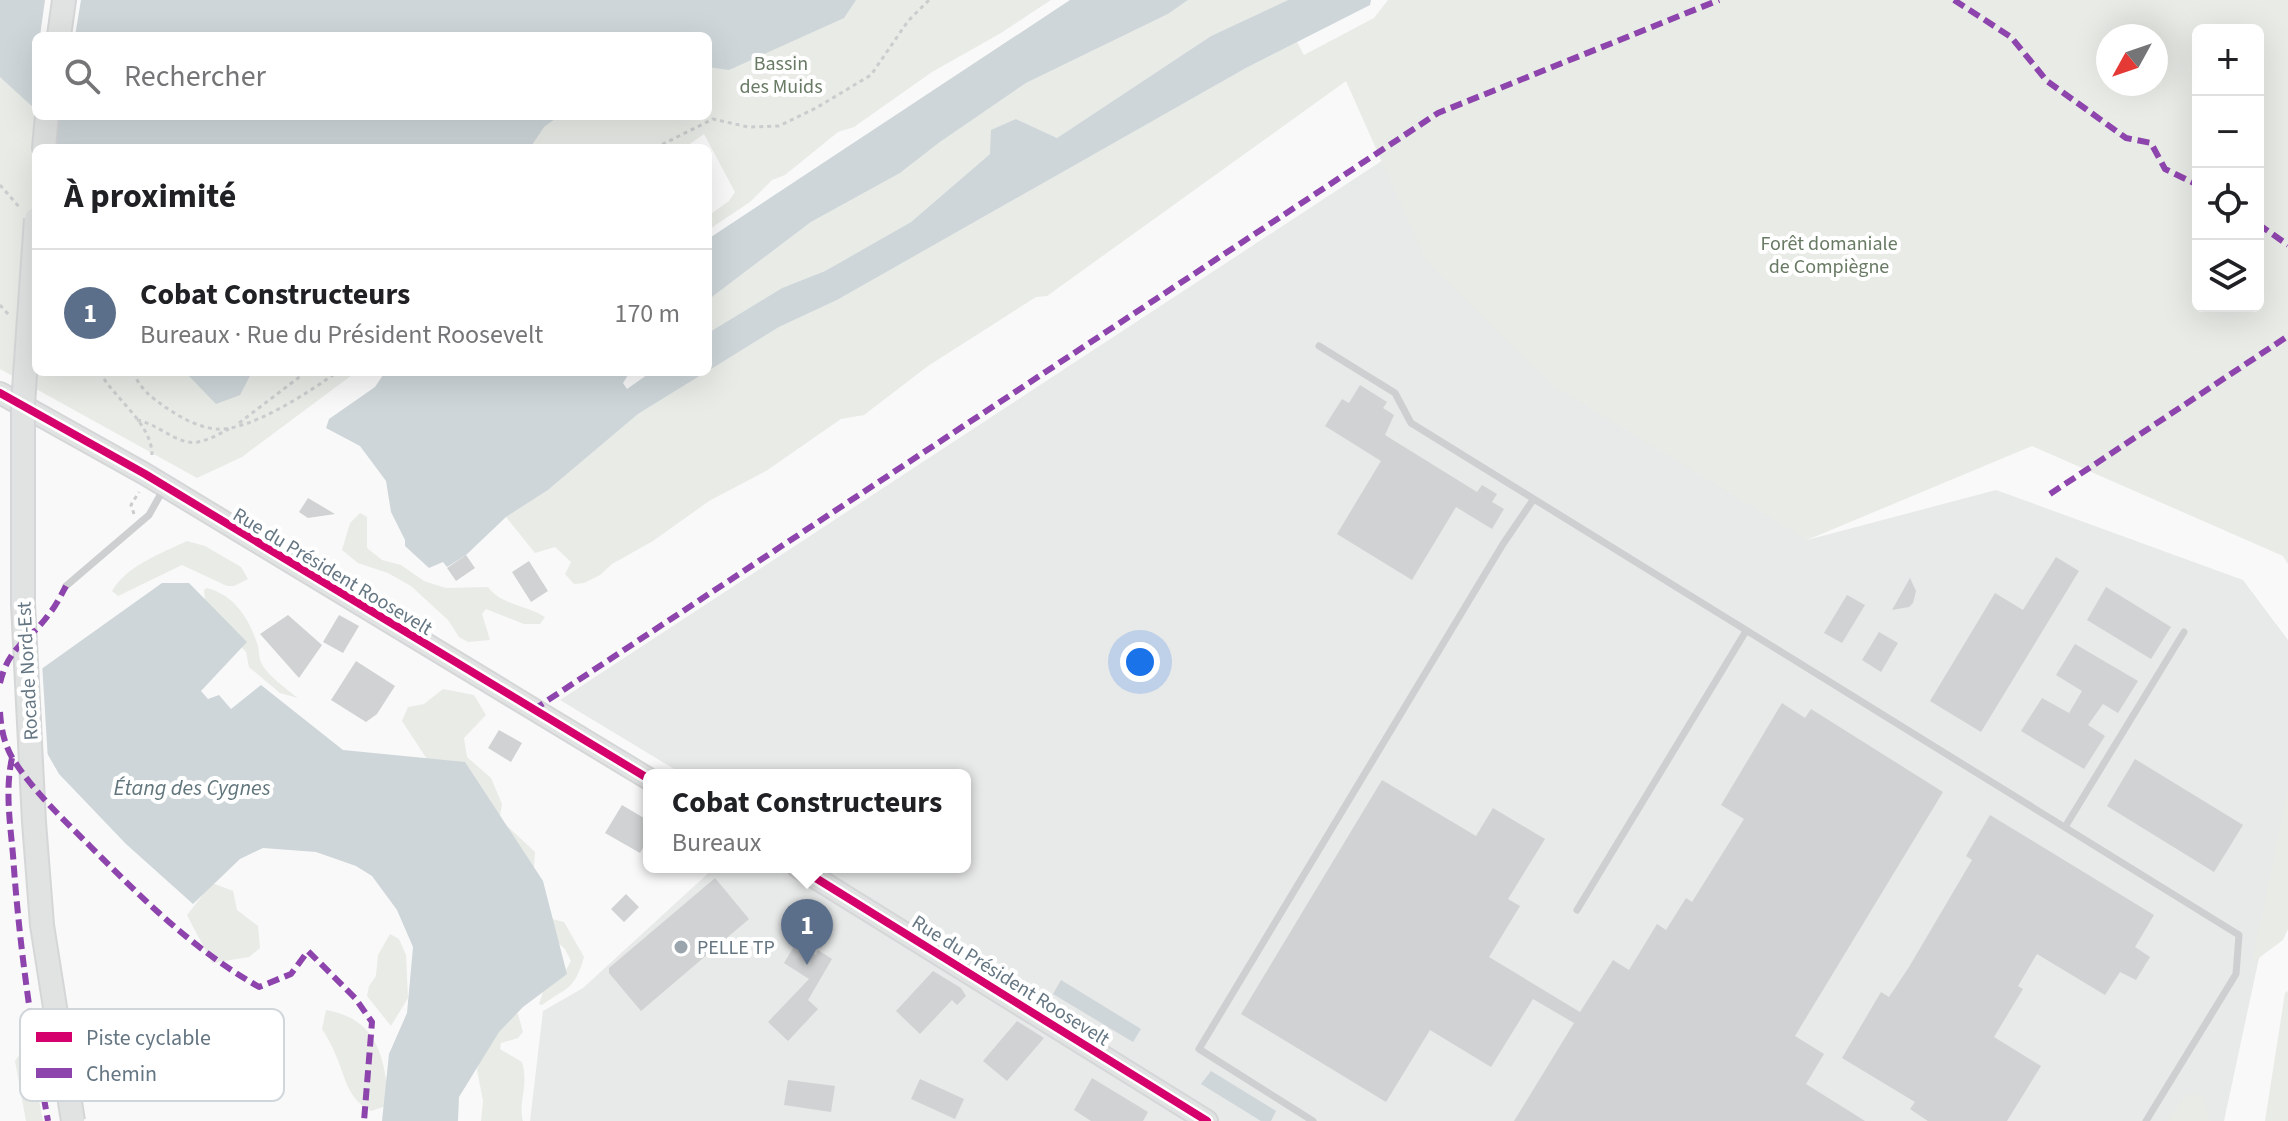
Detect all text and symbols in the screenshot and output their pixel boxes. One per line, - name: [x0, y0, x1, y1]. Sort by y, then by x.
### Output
- north arrow: [2096, 24, 2168, 96]
- map controls: [2192, 24, 2264, 312]
- button: +: [2192, 24, 2264, 96]
- search box: [32, 32, 712, 120]
- park label: Bassin des Muids: [739, 50, 823, 101]
- icon: search: [60, 54, 104, 98]
- text: Rechercher: [124, 55, 266, 98]
- button: −: [2192, 96, 2264, 168]
- button: locate: [2192, 168, 2264, 240]
- text: À proximité: [64, 172, 236, 221]
- park label: Forêt domaniale de Compiègne: [1760, 230, 1898, 281]
- button: layers: [2192, 240, 2264, 312]
- text: Cobat Constructeurs: [140, 273, 410, 316]
- text: 1: [83, 295, 97, 332]
- text: 170 m: [614, 295, 680, 332]
- text: Bureaux · Rue du Président Roosevelt: [140, 316, 543, 353]
- street label: Rue du Président Roosevelt: [227, 501, 438, 643]
- street label: Rocade Nord-Est: [10, 600, 46, 741]
- your location: [1120, 642, 1160, 682]
- popup: [643, 769, 971, 873]
- water label: Étang des Cygnes: [113, 772, 271, 804]
- text: Cobat Constructeurs: [672, 781, 942, 824]
- text: Bureaux: [672, 824, 761, 861]
- pin: 1: [781, 899, 833, 965]
- street label: Rue du Président Roosevelt: [906, 908, 1115, 1053]
- place label: PELLE TP: [697, 934, 775, 962]
- marker: PELLE TP: [672, 938, 690, 956]
- legend: [20, 1009, 284, 1101]
- text: Piste cyclable: [86, 1022, 211, 1054]
- text: Chemin: [86, 1058, 157, 1090]

